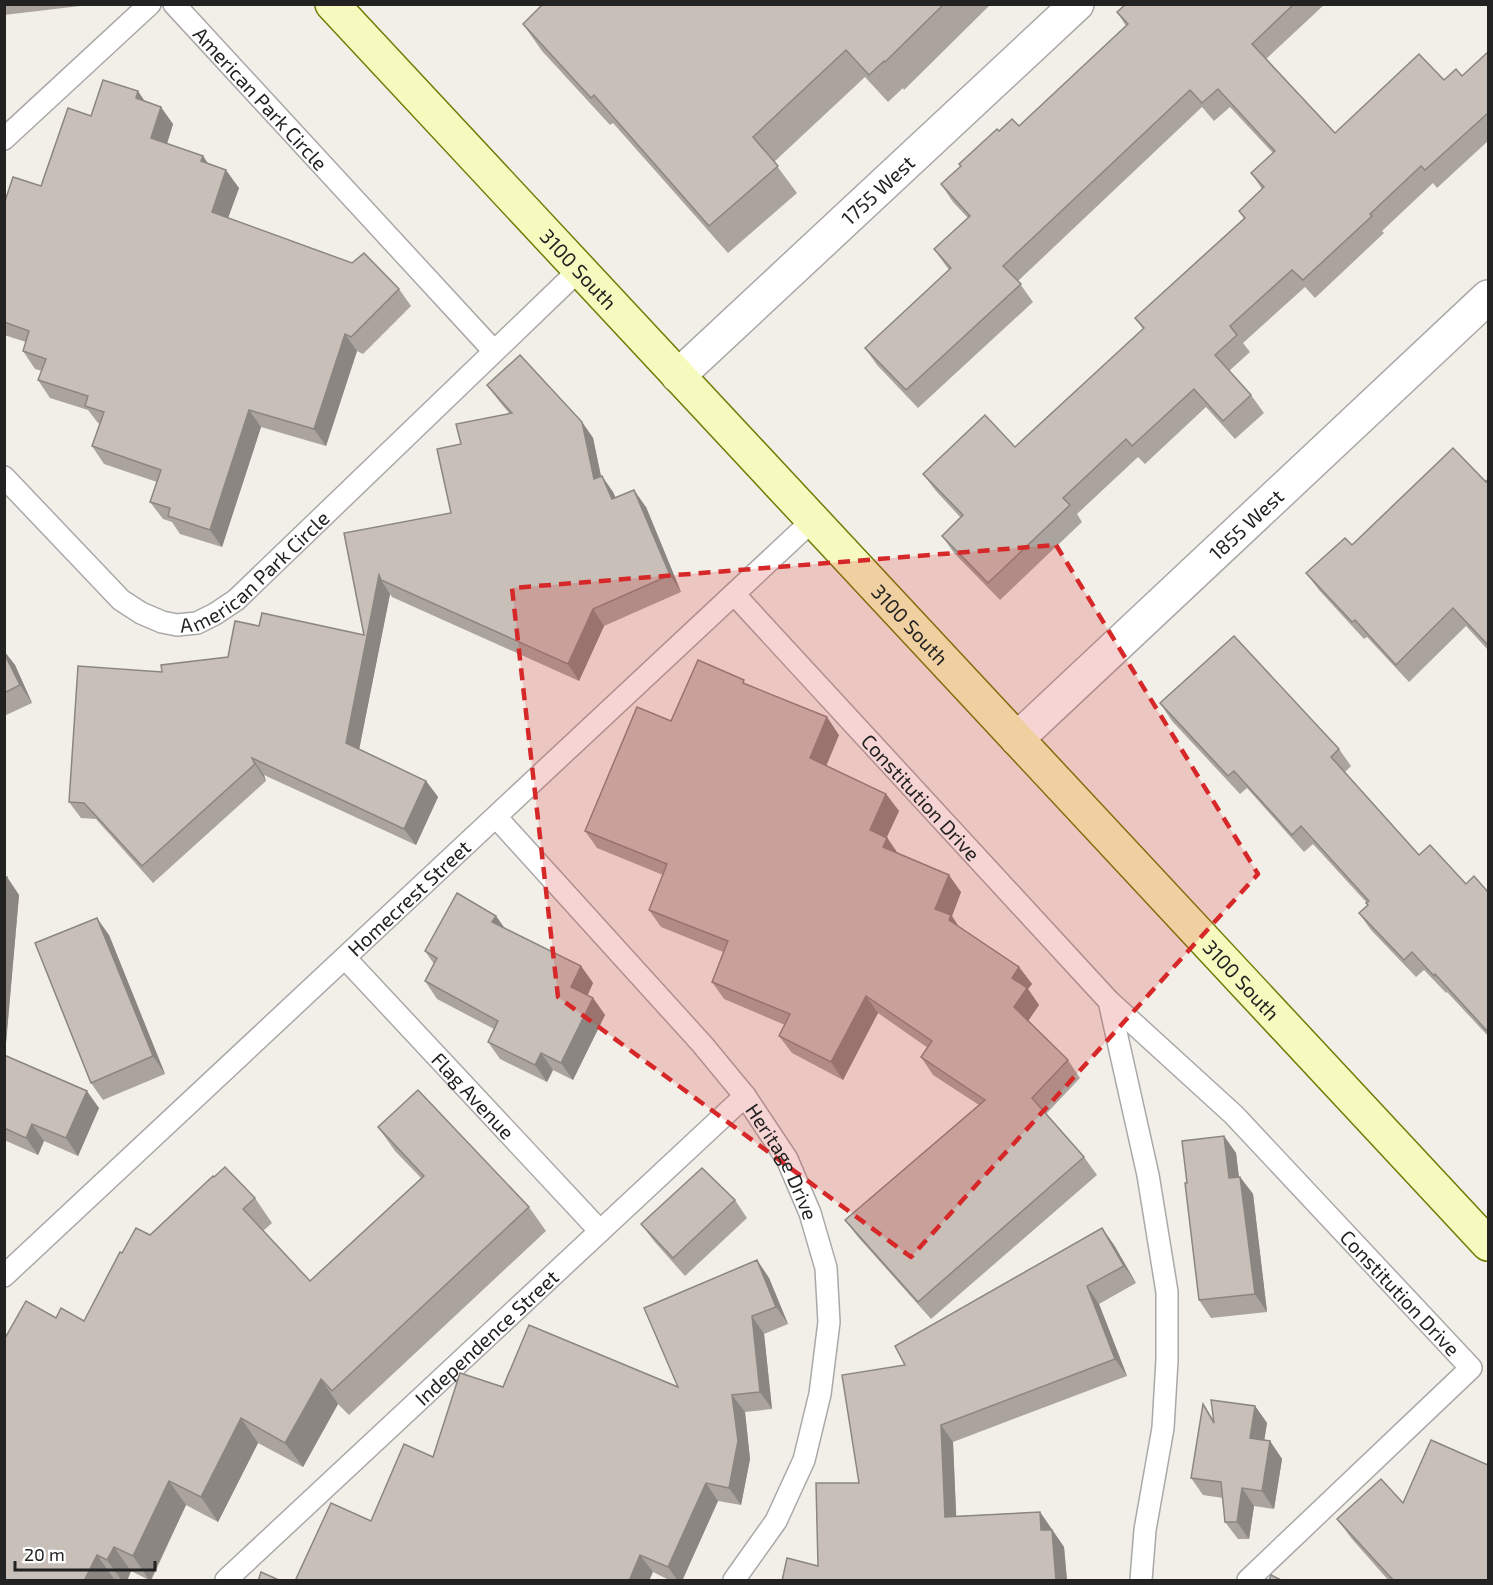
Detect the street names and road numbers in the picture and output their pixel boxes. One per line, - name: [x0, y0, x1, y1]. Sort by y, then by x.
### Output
- street label: American Park Circle: [189, 21, 333, 175]
- street label: 1755 West: [836, 150, 919, 230]
- street label: 3100 South: [536, 224, 622, 314]
- street label: 1855 West: [1204, 483, 1288, 565]
- street label: American Park Circle: [179, 505, 334, 637]
- street label: 3100 South: [867, 579, 953, 669]
- street label: Constitution Drive: [857, 729, 985, 865]
- street label: Homecrest Street: [342, 834, 475, 961]
- street label: 3100 South: [1198, 935, 1285, 1025]
- street label: Flag Avenue: [427, 1047, 520, 1144]
- street label: Heritage Drive: [741, 1099, 823, 1222]
- street label: Constitution Drive: [1336, 1225, 1465, 1361]
- street label: Independence Street: [410, 1264, 563, 1410]

